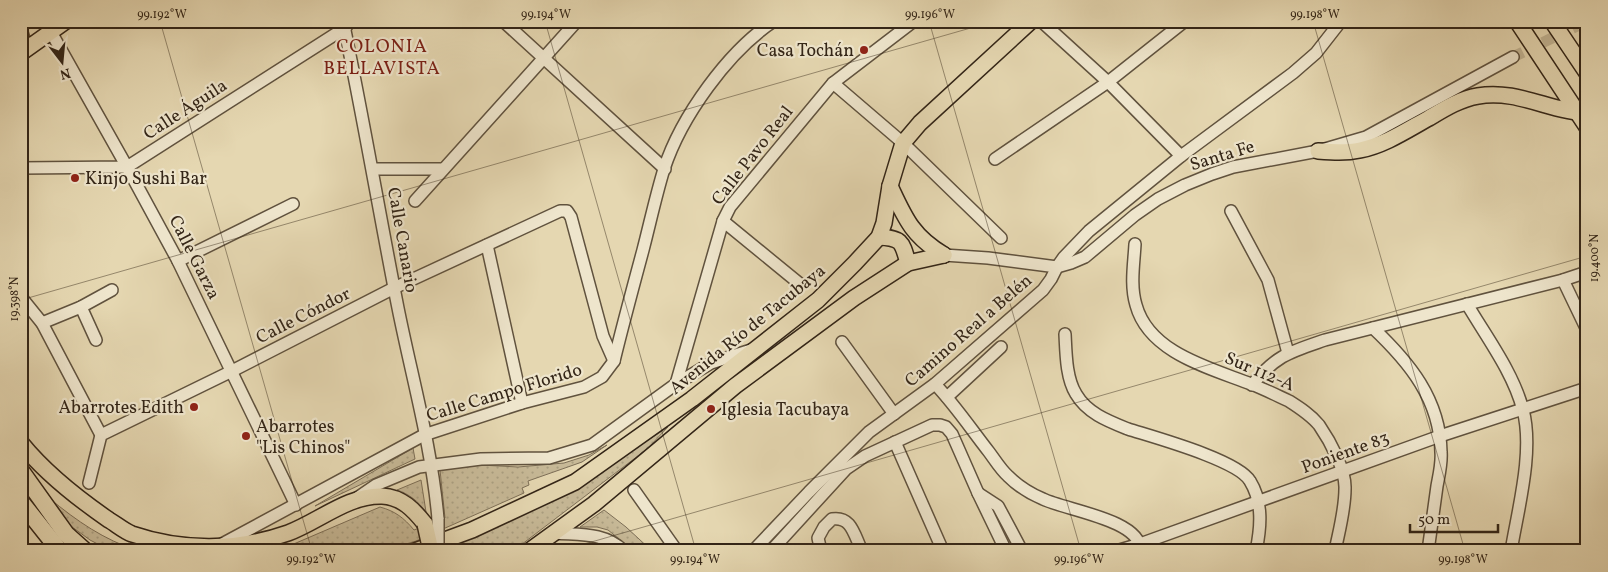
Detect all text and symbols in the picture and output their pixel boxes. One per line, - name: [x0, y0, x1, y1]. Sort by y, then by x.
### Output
- text: 99.192°W: [137, 7, 187, 23]
- text: 99.194°W: [521, 7, 571, 23]
- text: 99.196°W: [905, 7, 955, 23]
- text: 99.198°W: [1290, 7, 1340, 23]
- district label: COLONIA BELLAVISTA: [323, 34, 441, 82]
- north arrow: [38, 38, 88, 88]
- place label: Casa Tochán: [757, 39, 854, 64]
- marker: Casa Tochán: [858, 44, 870, 56]
- text: N: [58, 63, 73, 84]
- street label: Calle Águila: [139, 74, 233, 147]
- street label: Calle Pavo Real: [706, 101, 800, 211]
- street label: Santa Fe: [1187, 135, 1258, 178]
- place label: Kinjo Sushi Bar: [85, 167, 207, 192]
- marker: Kinjo Sushi Bar: [69, 172, 81, 184]
- street label: Calle Canario: [380, 186, 423, 295]
- street label: Calle Garza: [162, 211, 226, 304]
- text: 19.400°N: [1587, 234, 1603, 282]
- street label: Avenida Río de Tacubaya: [664, 259, 831, 401]
- street label: Camino Real a Belén: [900, 269, 1038, 394]
- text: 19.398°N: [7, 276, 23, 321]
- street label: Calle Cóndor: [252, 282, 356, 351]
- street label: Sur 112-A: [1220, 346, 1299, 398]
- street label: Calle Campo Florido: [424, 358, 585, 429]
- place label: Abarrotes Edith: [58, 396, 184, 421]
- place label: Iglesia Tacubaya: [721, 398, 849, 423]
- marker: Abarrotes Edith: [188, 401, 200, 413]
- marker: Iglesia Tacubaya: [705, 403, 717, 415]
- place label: Abarrotes "Lis Chinos": [256, 415, 351, 461]
- street label: Poniente 83: [1298, 426, 1393, 481]
- marker: Abarrotes "Lis Chinos": [240, 430, 252, 442]
- scale bar: [1410, 502, 1498, 534]
- text: 50 m: [1418, 510, 1450, 531]
- text: 99.192°W: [286, 552, 336, 568]
- text: 99.194°W: [670, 552, 720, 568]
- text: 99.196°W: [1054, 552, 1104, 568]
- text: 99.198°W: [1438, 552, 1488, 568]

